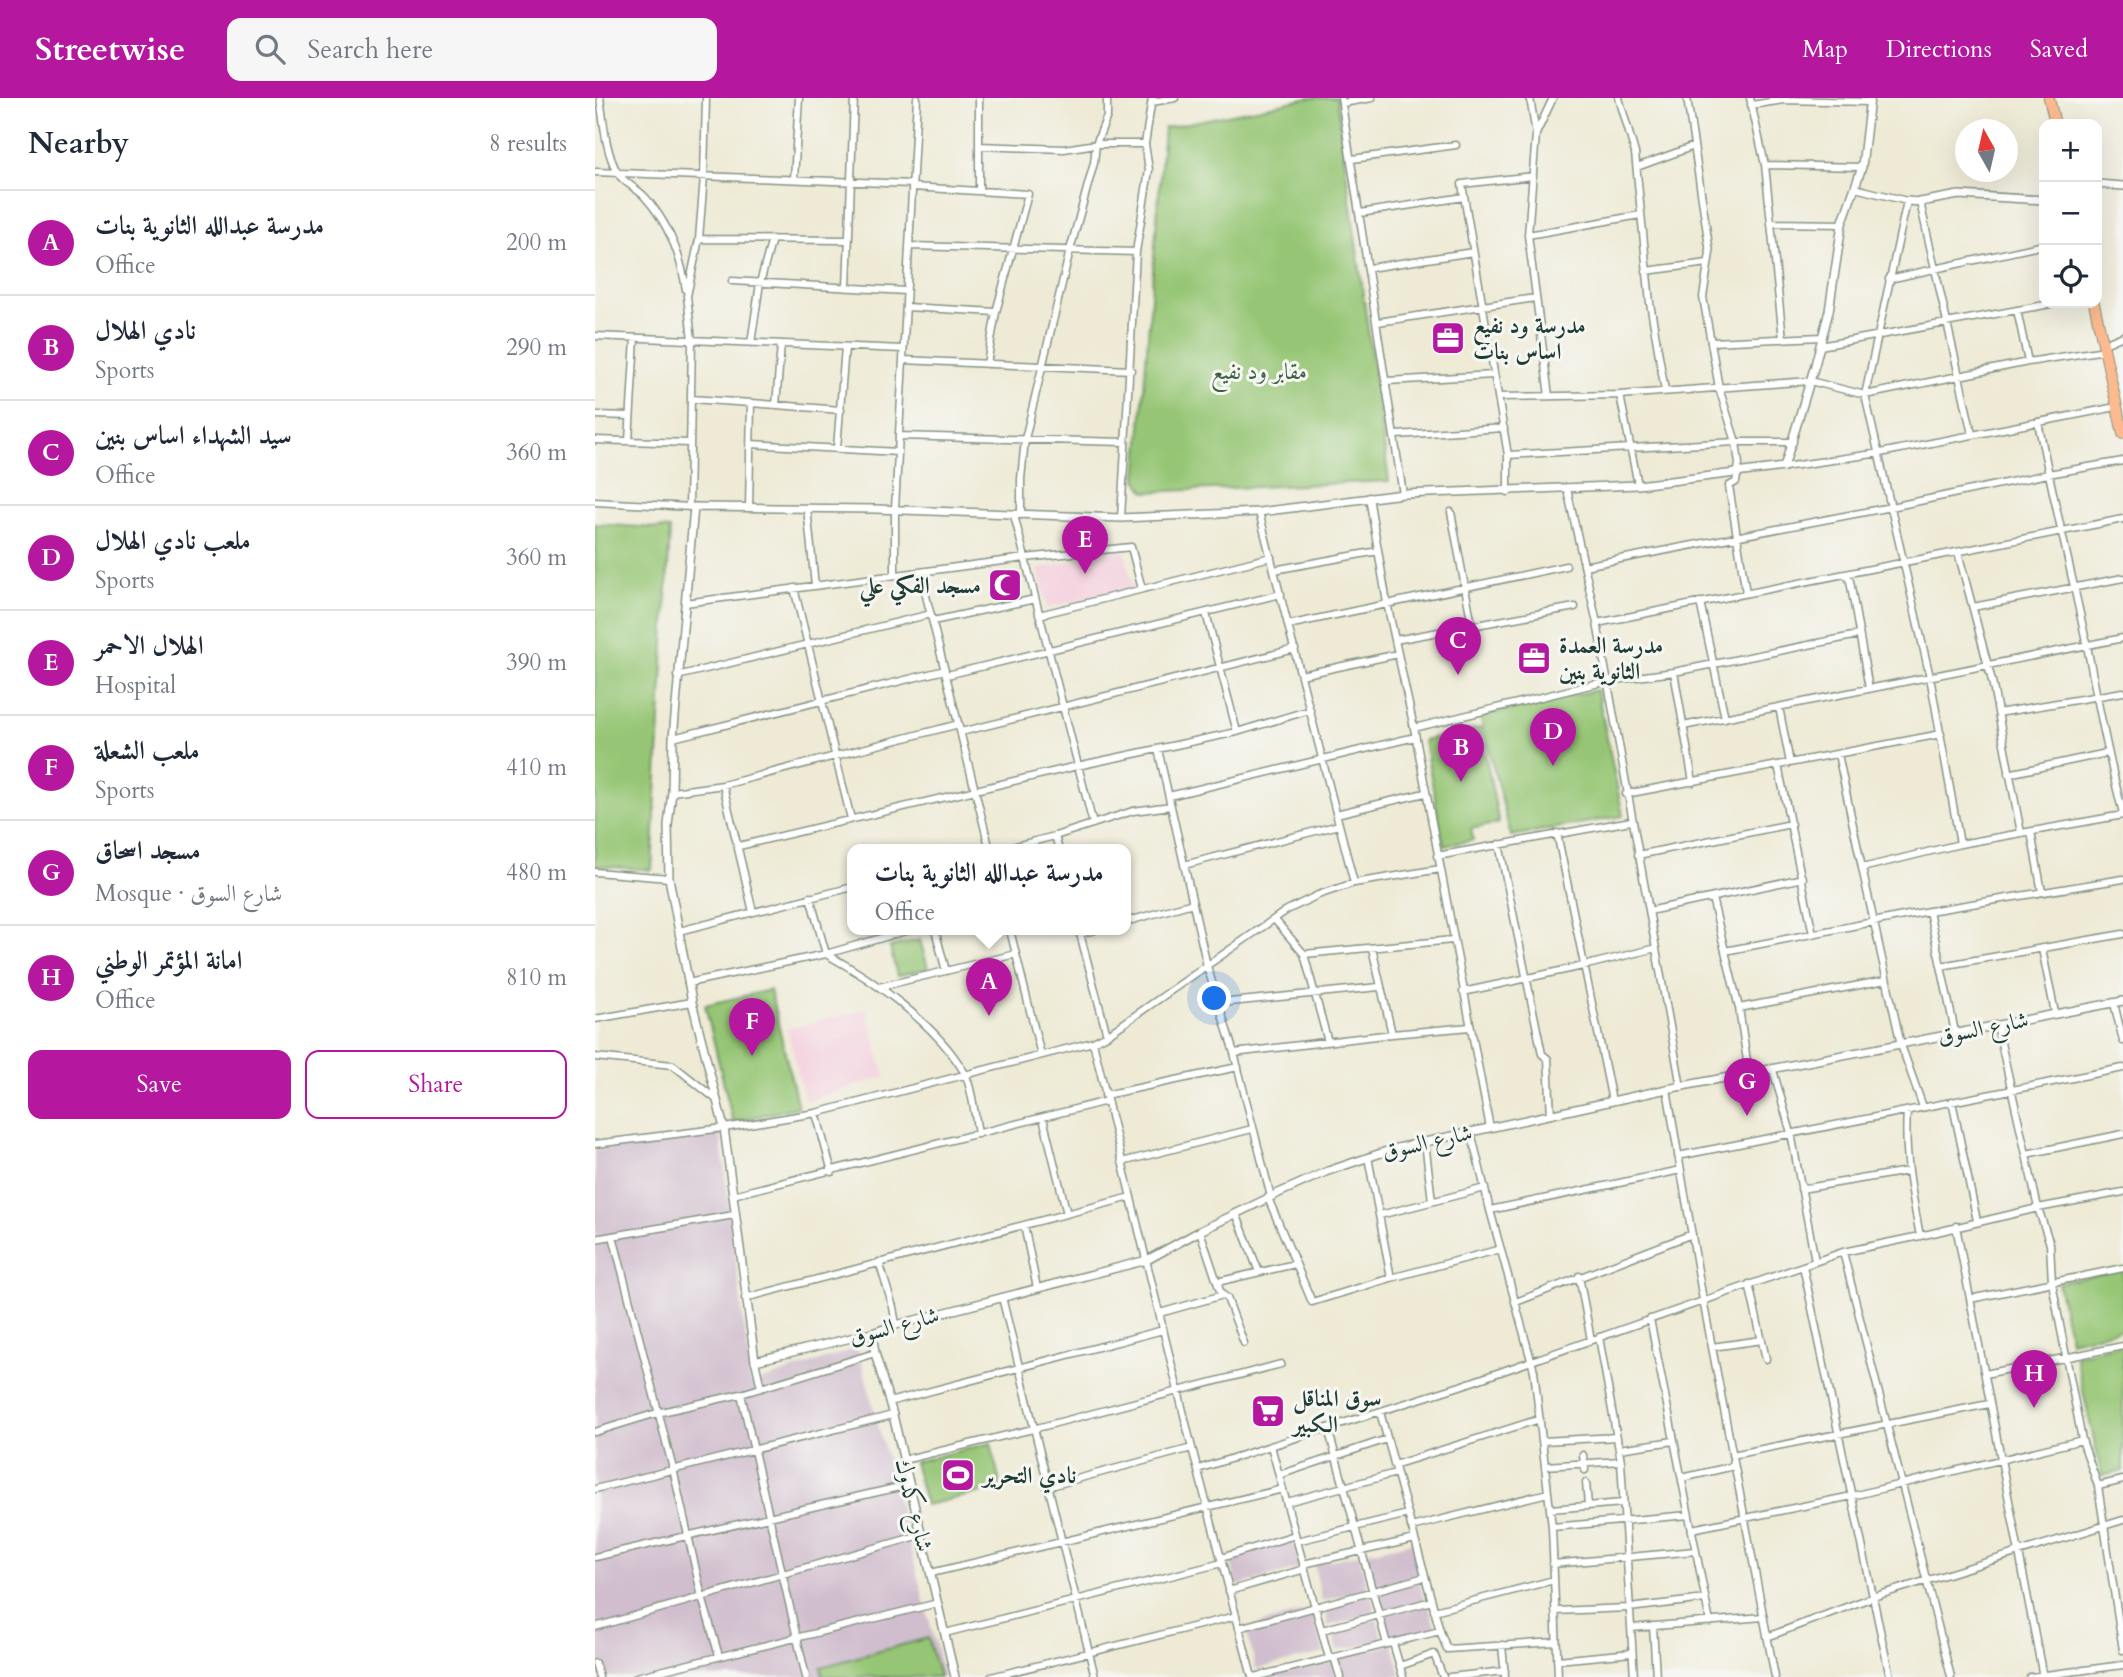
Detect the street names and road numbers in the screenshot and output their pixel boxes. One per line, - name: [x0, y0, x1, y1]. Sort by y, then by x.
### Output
- street label: شارع السوق: [1935, 1004, 2032, 1056]
- street label: شارع السوق: [1379, 1117, 1476, 1171]
- street label: شارع السوق: [846, 1299, 943, 1357]
- street label: شارع كدوك: [884, 1455, 941, 1556]

